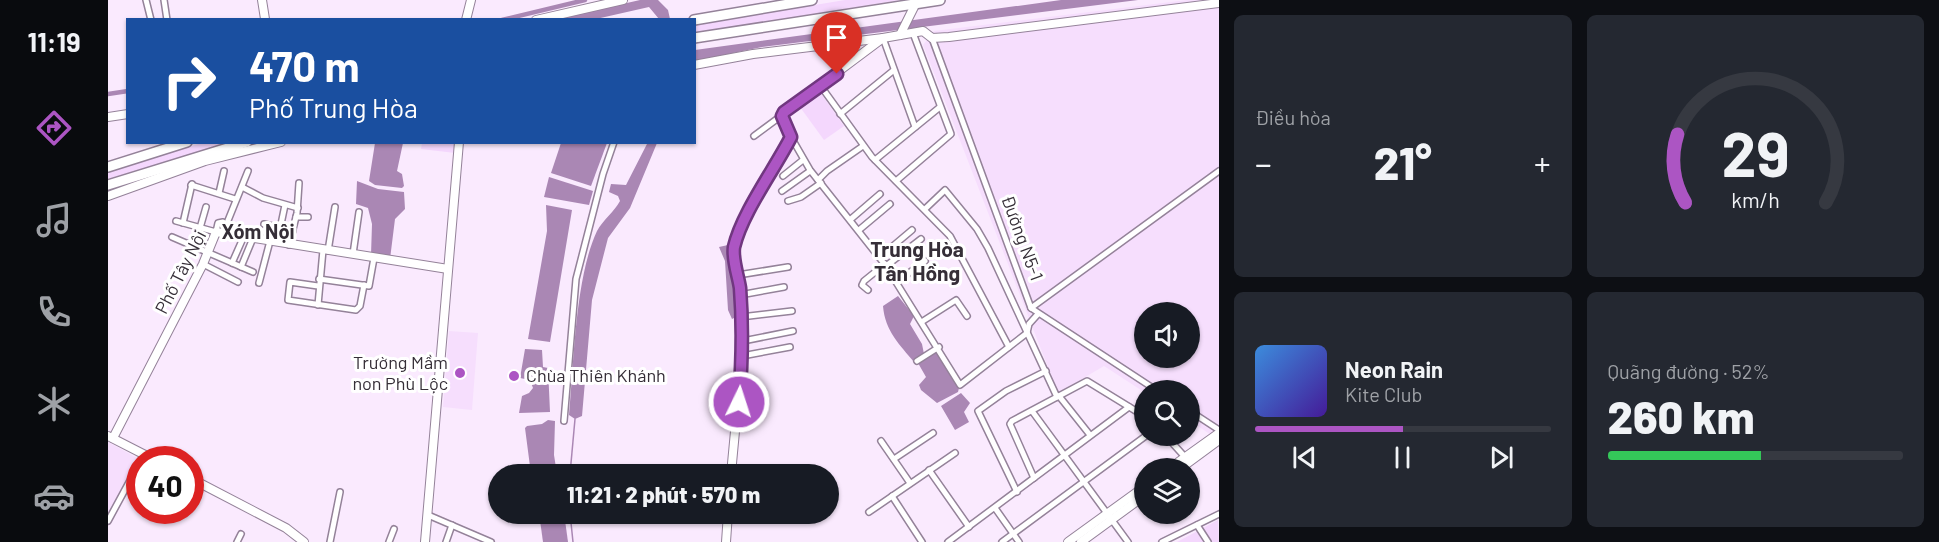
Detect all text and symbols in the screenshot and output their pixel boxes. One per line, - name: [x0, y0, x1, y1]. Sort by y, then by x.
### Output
- pin: [811, 12, 862, 74]
- icon: arrive: [820, 21, 853, 54]
- text: 11:19: [27, 25, 81, 57]
- text: 470 m: [249, 40, 360, 90]
- icon: right: [150, 42, 228, 120]
- text: Phố Trung Hòa: [249, 91, 418, 123]
- text: Điều hòa: [1255, 105, 1331, 129]
- icon: directions: [33, 107, 75, 149]
- text: 29: [1721, 115, 1789, 189]
- text: 21°: [1374, 135, 1432, 189]
- text: −: [1255, 143, 1272, 183]
- text: +: [1534, 143, 1550, 183]
- text: km/h: [1731, 187, 1780, 212]
- street label: Đường N5-1: [997, 192, 1049, 283]
- icon: music: [33, 199, 75, 241]
- district label: Xóm Nội: [222, 219, 295, 243]
- street label: Phố Tây Nội: [150, 226, 211, 317]
- district label: Trung Hòa Tân Hồng: [870, 236, 964, 285]
- icon: phone: [33, 291, 75, 333]
- map controls: [1134, 302, 1200, 524]
- button: sound: [1134, 302, 1200, 368]
- place label: Trường Mầm non Phù Lộc: [352, 351, 448, 394]
- text: Neon Rain: [1345, 356, 1443, 382]
- text: Quãng đường · 52%: [1608, 359, 1769, 383]
- place label: Chùa Thiên Khánh: [526, 364, 666, 386]
- marker: Trường Mầm non Phù Lộc: [453, 366, 467, 380]
- marker: Chùa Thiên Khánh: [507, 369, 521, 383]
- position arrow: [707, 370, 771, 434]
- button: search: [1134, 380, 1200, 446]
- text: Kite Club: [1345, 382, 1422, 406]
- icon: climate: [33, 383, 75, 425]
- text: 260 km: [1608, 389, 1755, 443]
- icon: previous: [1288, 441, 1321, 474]
- icon: pause: [1386, 441, 1419, 474]
- icon: next: [1485, 441, 1518, 474]
- speed limit sign: 40: [126, 446, 204, 524]
- button: layers: [1134, 458, 1200, 524]
- icon: car: [33, 475, 75, 517]
- text: 11:21 · 2 phút · 570 m: [567, 481, 760, 507]

